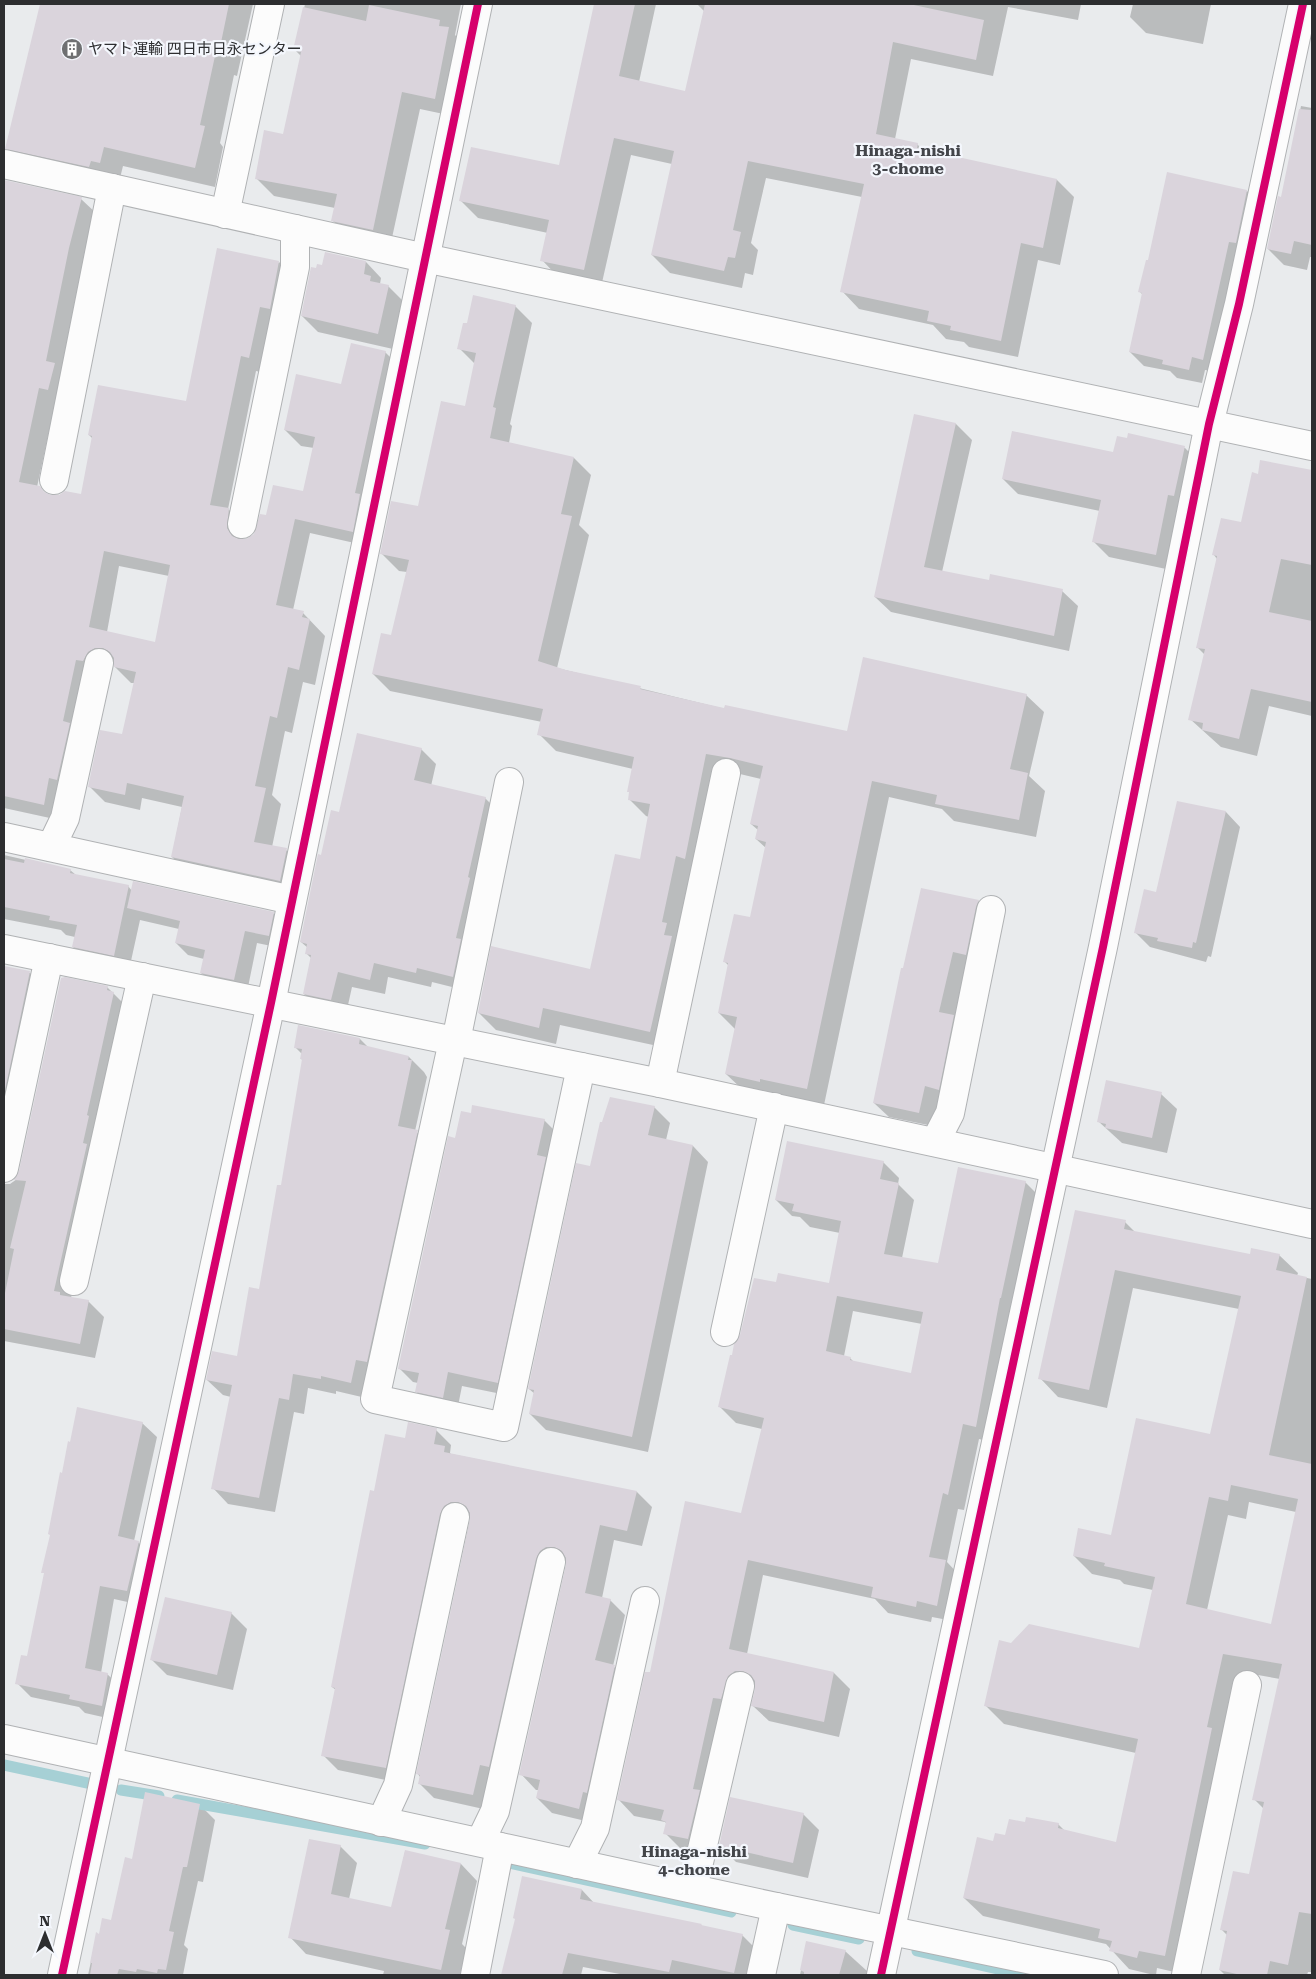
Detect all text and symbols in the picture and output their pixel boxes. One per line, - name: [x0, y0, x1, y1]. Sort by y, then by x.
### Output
- building icon: ヤマト運輸 四日市日永センター: [60, 37, 84, 61]
- place label: ヤマト運輸 四日市日永センター: [88, 40, 302, 58]
- district label: Hinaga-nishi 3-chome: [855, 141, 961, 178]
- district label: Hinaga-nishi 4-chome: [641, 1842, 747, 1879]
- north arrow: [20, 1909, 70, 1959]
- text: N: [40, 1913, 51, 1929]

